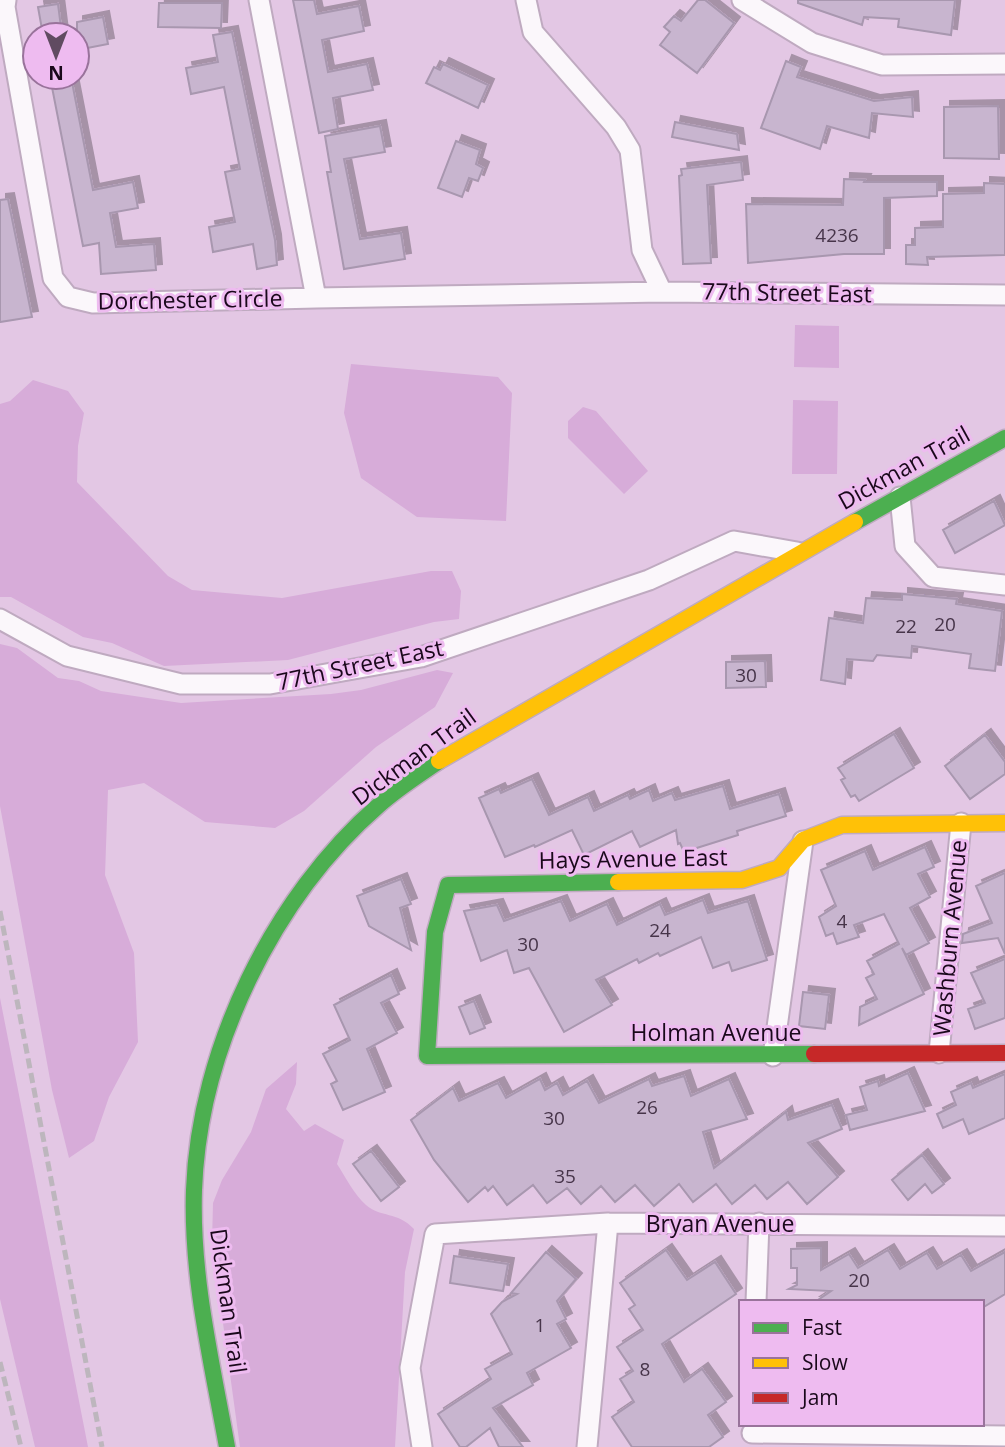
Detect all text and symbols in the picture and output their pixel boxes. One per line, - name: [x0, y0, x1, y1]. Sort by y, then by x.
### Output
- north arrow: [21, 21, 91, 91]
- text: N: [48, 60, 64, 86]
- house number: 4236: [815, 222, 859, 248]
- street label: 77th Street East: [702, 275, 872, 309]
- street label: Dorchester Circle: [97, 281, 283, 317]
- street label: Dickman Trail: [832, 418, 975, 517]
- house number: 20: [934, 611, 956, 637]
- house number: 22: [895, 613, 917, 639]
- street label: 77th Street East: [274, 631, 446, 697]
- house number: 30: [735, 662, 757, 688]
- street label: Dickman Trail: [345, 700, 482, 812]
- street label: Washburn Avenue: [924, 838, 974, 1037]
- street label: Hays Avenue East: [538, 840, 728, 876]
- house number: 4: [837, 908, 848, 934]
- house number: 24: [649, 917, 671, 943]
- house number: 30: [517, 931, 539, 957]
- street label: Holman Avenue: [631, 1016, 801, 1048]
- house number: 26: [636, 1094, 658, 1120]
- house number: 30: [543, 1105, 565, 1131]
- house number: 35: [554, 1163, 576, 1189]
- street label: Bryan Avenue: [646, 1207, 794, 1239]
- street label: Dickman Trail: [203, 1226, 255, 1375]
- house number: 20: [848, 1267, 870, 1293]
- legend: [739, 1300, 984, 1426]
- house number: 1: [535, 1312, 545, 1338]
- text: Fast: [802, 1313, 842, 1341]
- text: Slow: [802, 1348, 848, 1376]
- house number: 8: [640, 1356, 650, 1382]
- text: Jam: [800, 1383, 839, 1411]

